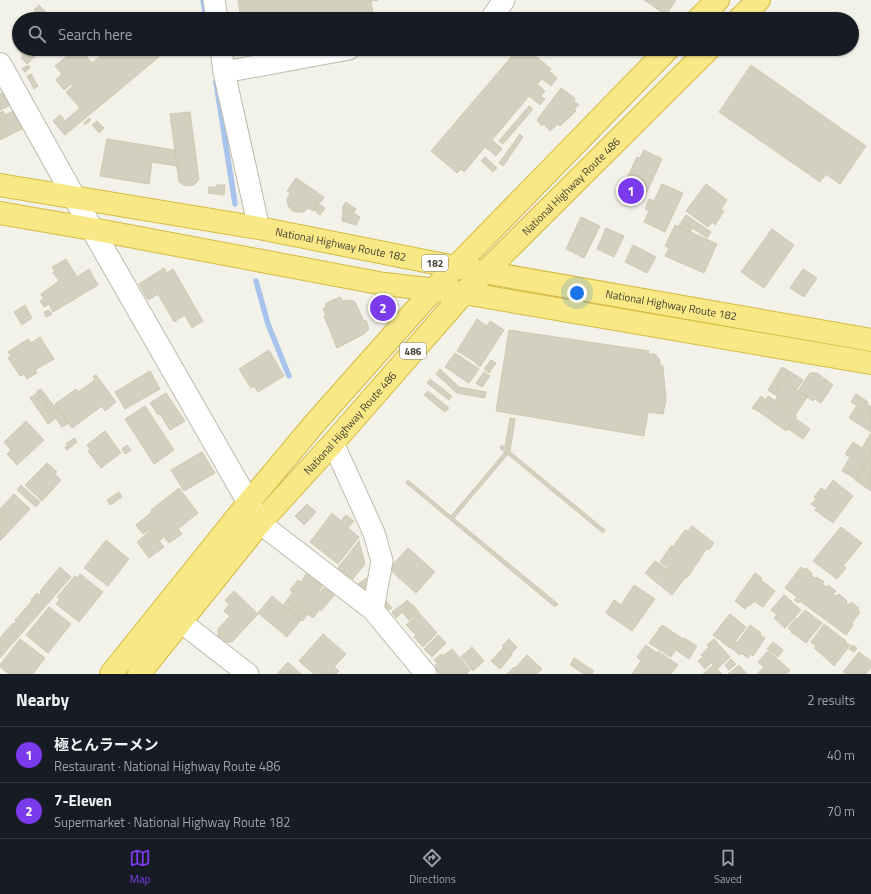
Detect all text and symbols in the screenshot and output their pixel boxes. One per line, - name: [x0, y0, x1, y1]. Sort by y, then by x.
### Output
- search box: [12, 12, 859, 56]
- icon: search: [26, 23, 48, 45]
- text: Search here: [58, 23, 132, 46]
- street label: National Highway Route 486: [518, 134, 624, 239]
- pin: 1: [618, 176, 644, 206]
- street label: National Highway Route 182: [274, 223, 408, 265]
- road number: 182: [422, 255, 448, 271]
- your location: [567, 283, 587, 303]
- street label: National Highway Route 182: [604, 286, 738, 324]
- pin: 2: [370, 293, 396, 323]
- road number: 486: [400, 343, 426, 359]
- street label: National Highway Route 486: [300, 368, 400, 478]
- text: Nearby: [16, 687, 69, 713]
- text: 2 results: [807, 690, 855, 710]
- text: 極とんラーメン: [54, 733, 158, 756]
- text: 1: [25, 745, 33, 765]
- text: 40 m: [827, 745, 855, 765]
- text: Restaurant · National Highway Route 486: [54, 756, 281, 776]
- text: 7-Eleven: [54, 789, 112, 812]
- text: 2: [25, 801, 33, 821]
- text: 70 m: [827, 801, 855, 821]
- text: Supermarket · National Highway Route 182: [54, 812, 291, 832]
- tab: Map: [129, 847, 151, 887]
- tab: Directions: [409, 847, 456, 887]
- tab: Saved: [714, 847, 742, 887]

